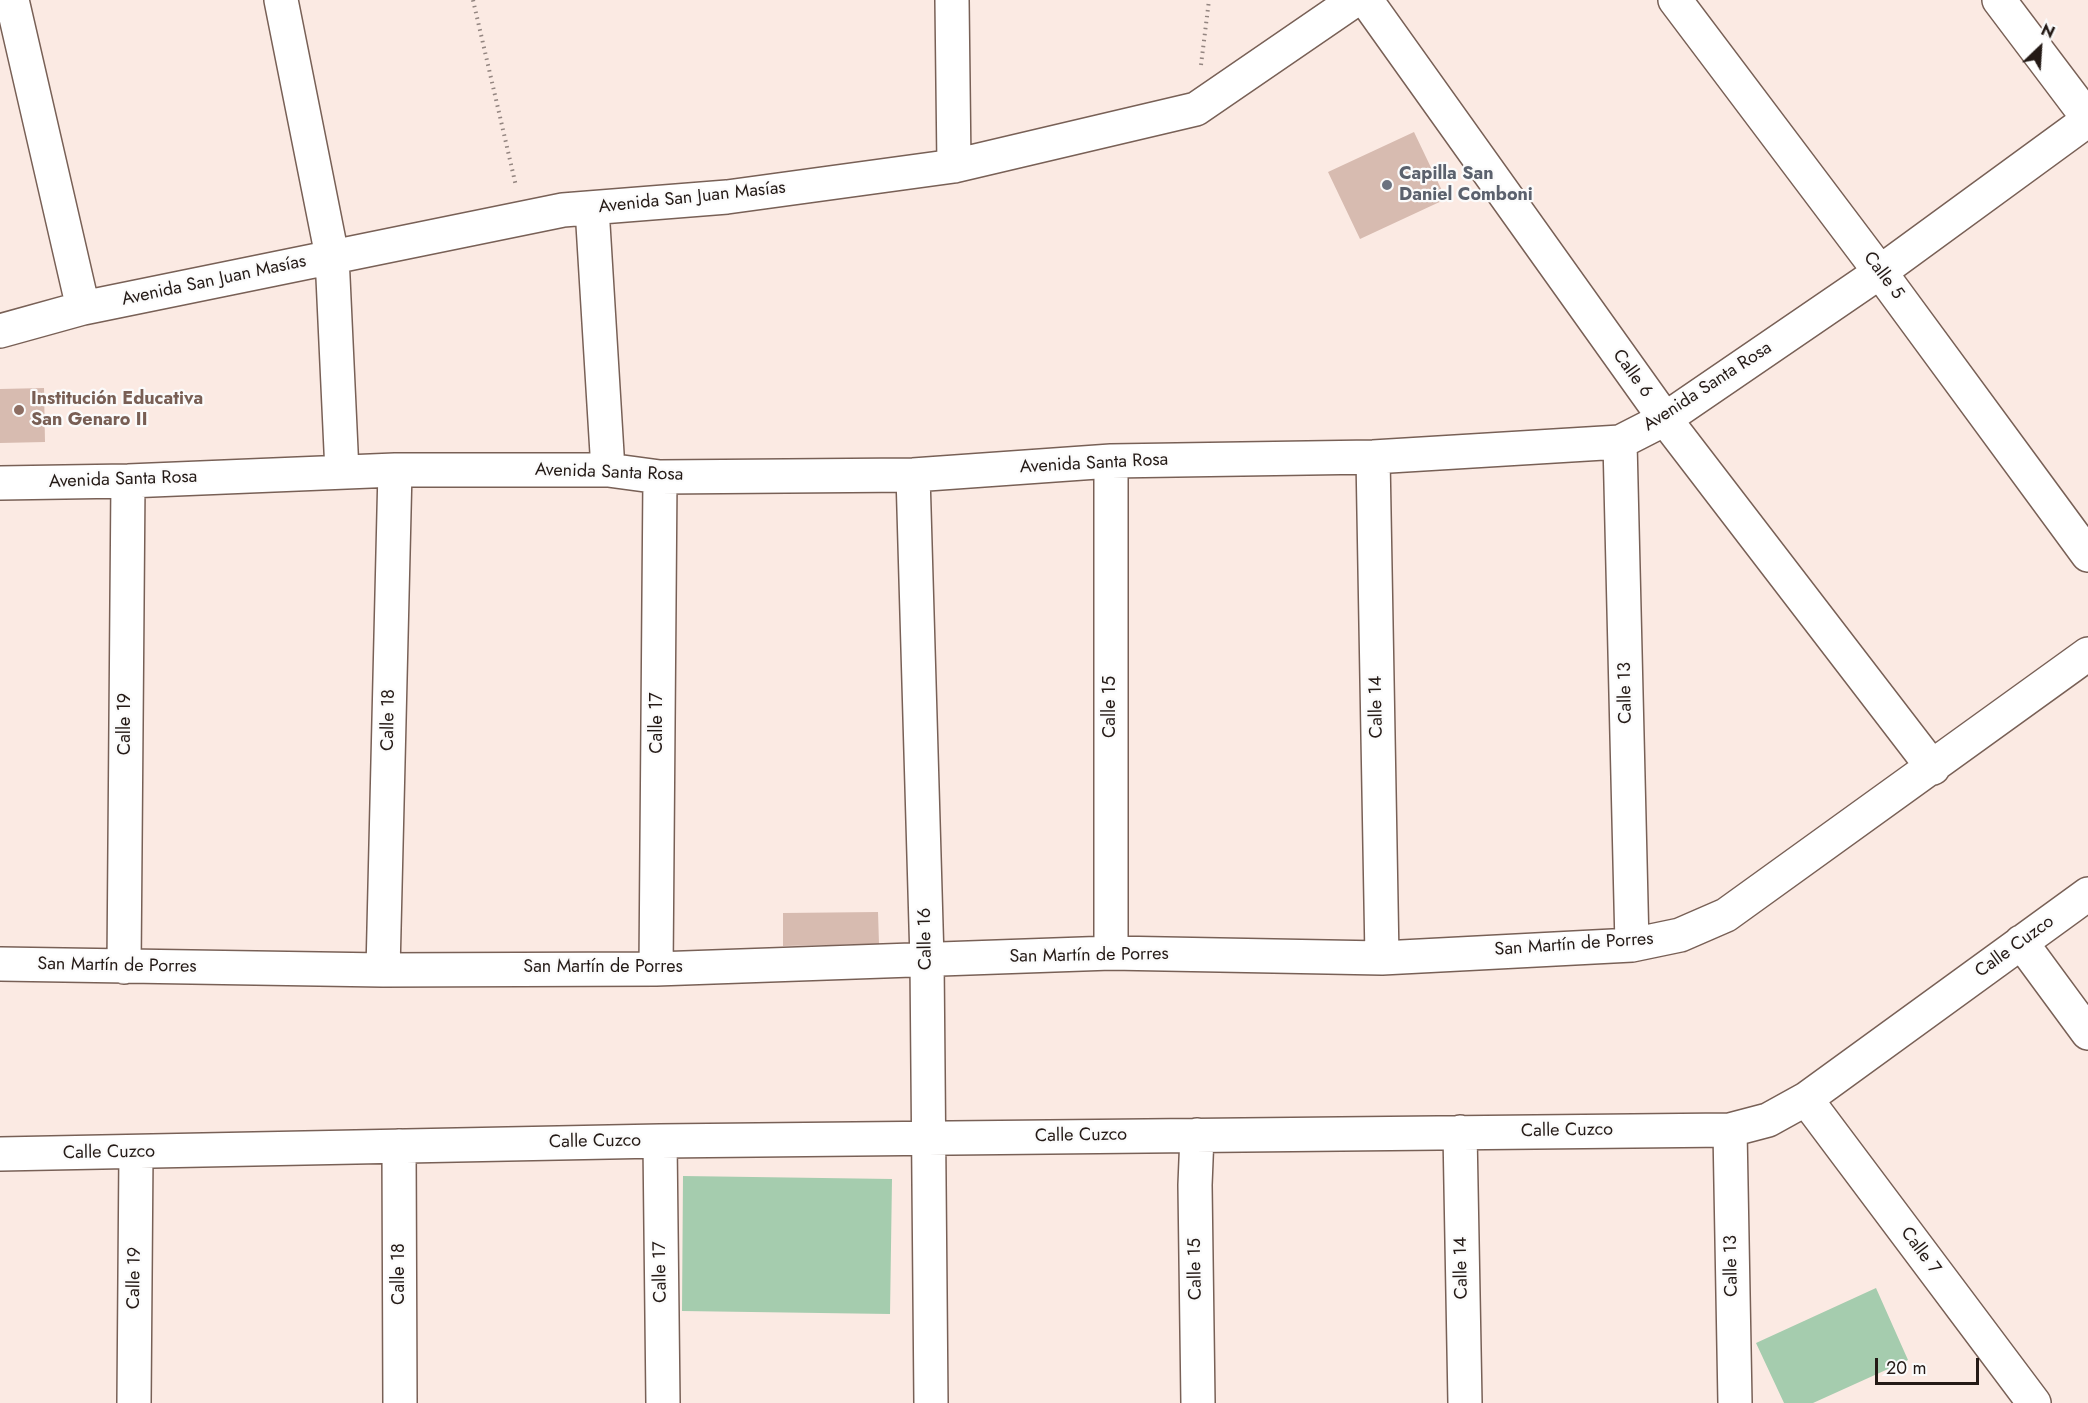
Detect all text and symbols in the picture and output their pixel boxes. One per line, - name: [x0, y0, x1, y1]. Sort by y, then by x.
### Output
- north arrow: [2010, 18, 2070, 78]
- text: N: [2037, 18, 2058, 44]
- place label: Capilla San Daniel Comboni: [1399, 164, 1533, 207]
- street label: Avenida San Juan Masías: [597, 177, 787, 219]
- marker: Capilla San Daniel Comboni: [1380, 178, 1394, 192]
- street label: Calle 5: [1858, 248, 1908, 304]
- street label: Avenida San Juan Masías: [120, 251, 308, 311]
- street label: Avenida Santa Rosa: [1640, 337, 1776, 437]
- street label: Calle 6: [1607, 346, 1657, 402]
- place label: Institución Educativa San Genaro II: [31, 389, 203, 432]
- marker: Institución Educativa San Genaro II: [12, 403, 26, 417]
- street label: Avenida Santa Rosa: [1019, 449, 1169, 479]
- street label: Avenida Santa Rosa: [534, 460, 684, 486]
- street label: Avenida Santa Rosa: [48, 467, 198, 493]
- street label: Calle 13: [1615, 662, 1637, 724]
- street label: Calle 15: [1100, 676, 1122, 738]
- street label: Calle 14: [1366, 676, 1388, 738]
- street label: Calle 18: [378, 689, 400, 751]
- street label: Calle 17: [647, 692, 669, 754]
- street label: Calle 19: [115, 693, 137, 755]
- street label: Calle 16: [915, 908, 937, 970]
- street label: Calle Cuzco: [1971, 911, 2059, 983]
- street label: San Martín de Porres: [1494, 929, 1654, 961]
- street label: San Martín de Porres: [1009, 944, 1169, 968]
- street label: San Martín de Porres: [37, 954, 197, 978]
- street label: San Martín de Porres: [523, 957, 683, 979]
- street label: Calle Cuzco: [1521, 1119, 1613, 1143]
- street label: Calle Cuzco: [1035, 1124, 1127, 1148]
- street label: Calle Cuzco: [549, 1130, 641, 1154]
- street label: Calle Cuzco: [63, 1141, 155, 1165]
- street label: Calle 7: [1895, 1223, 1945, 1279]
- street label: Calle 13: [1721, 1235, 1743, 1297]
- street label: Calle 14: [1451, 1237, 1473, 1299]
- street label: Calle 15: [1185, 1238, 1207, 1300]
- street label: Calle 17: [650, 1241, 672, 1303]
- street label: Calle 18: [389, 1243, 411, 1305]
- street label: Calle 19: [124, 1247, 146, 1309]
- scale bar: [1878, 1346, 1982, 1384]
- text: 20 m: [1886, 1355, 1926, 1381]

